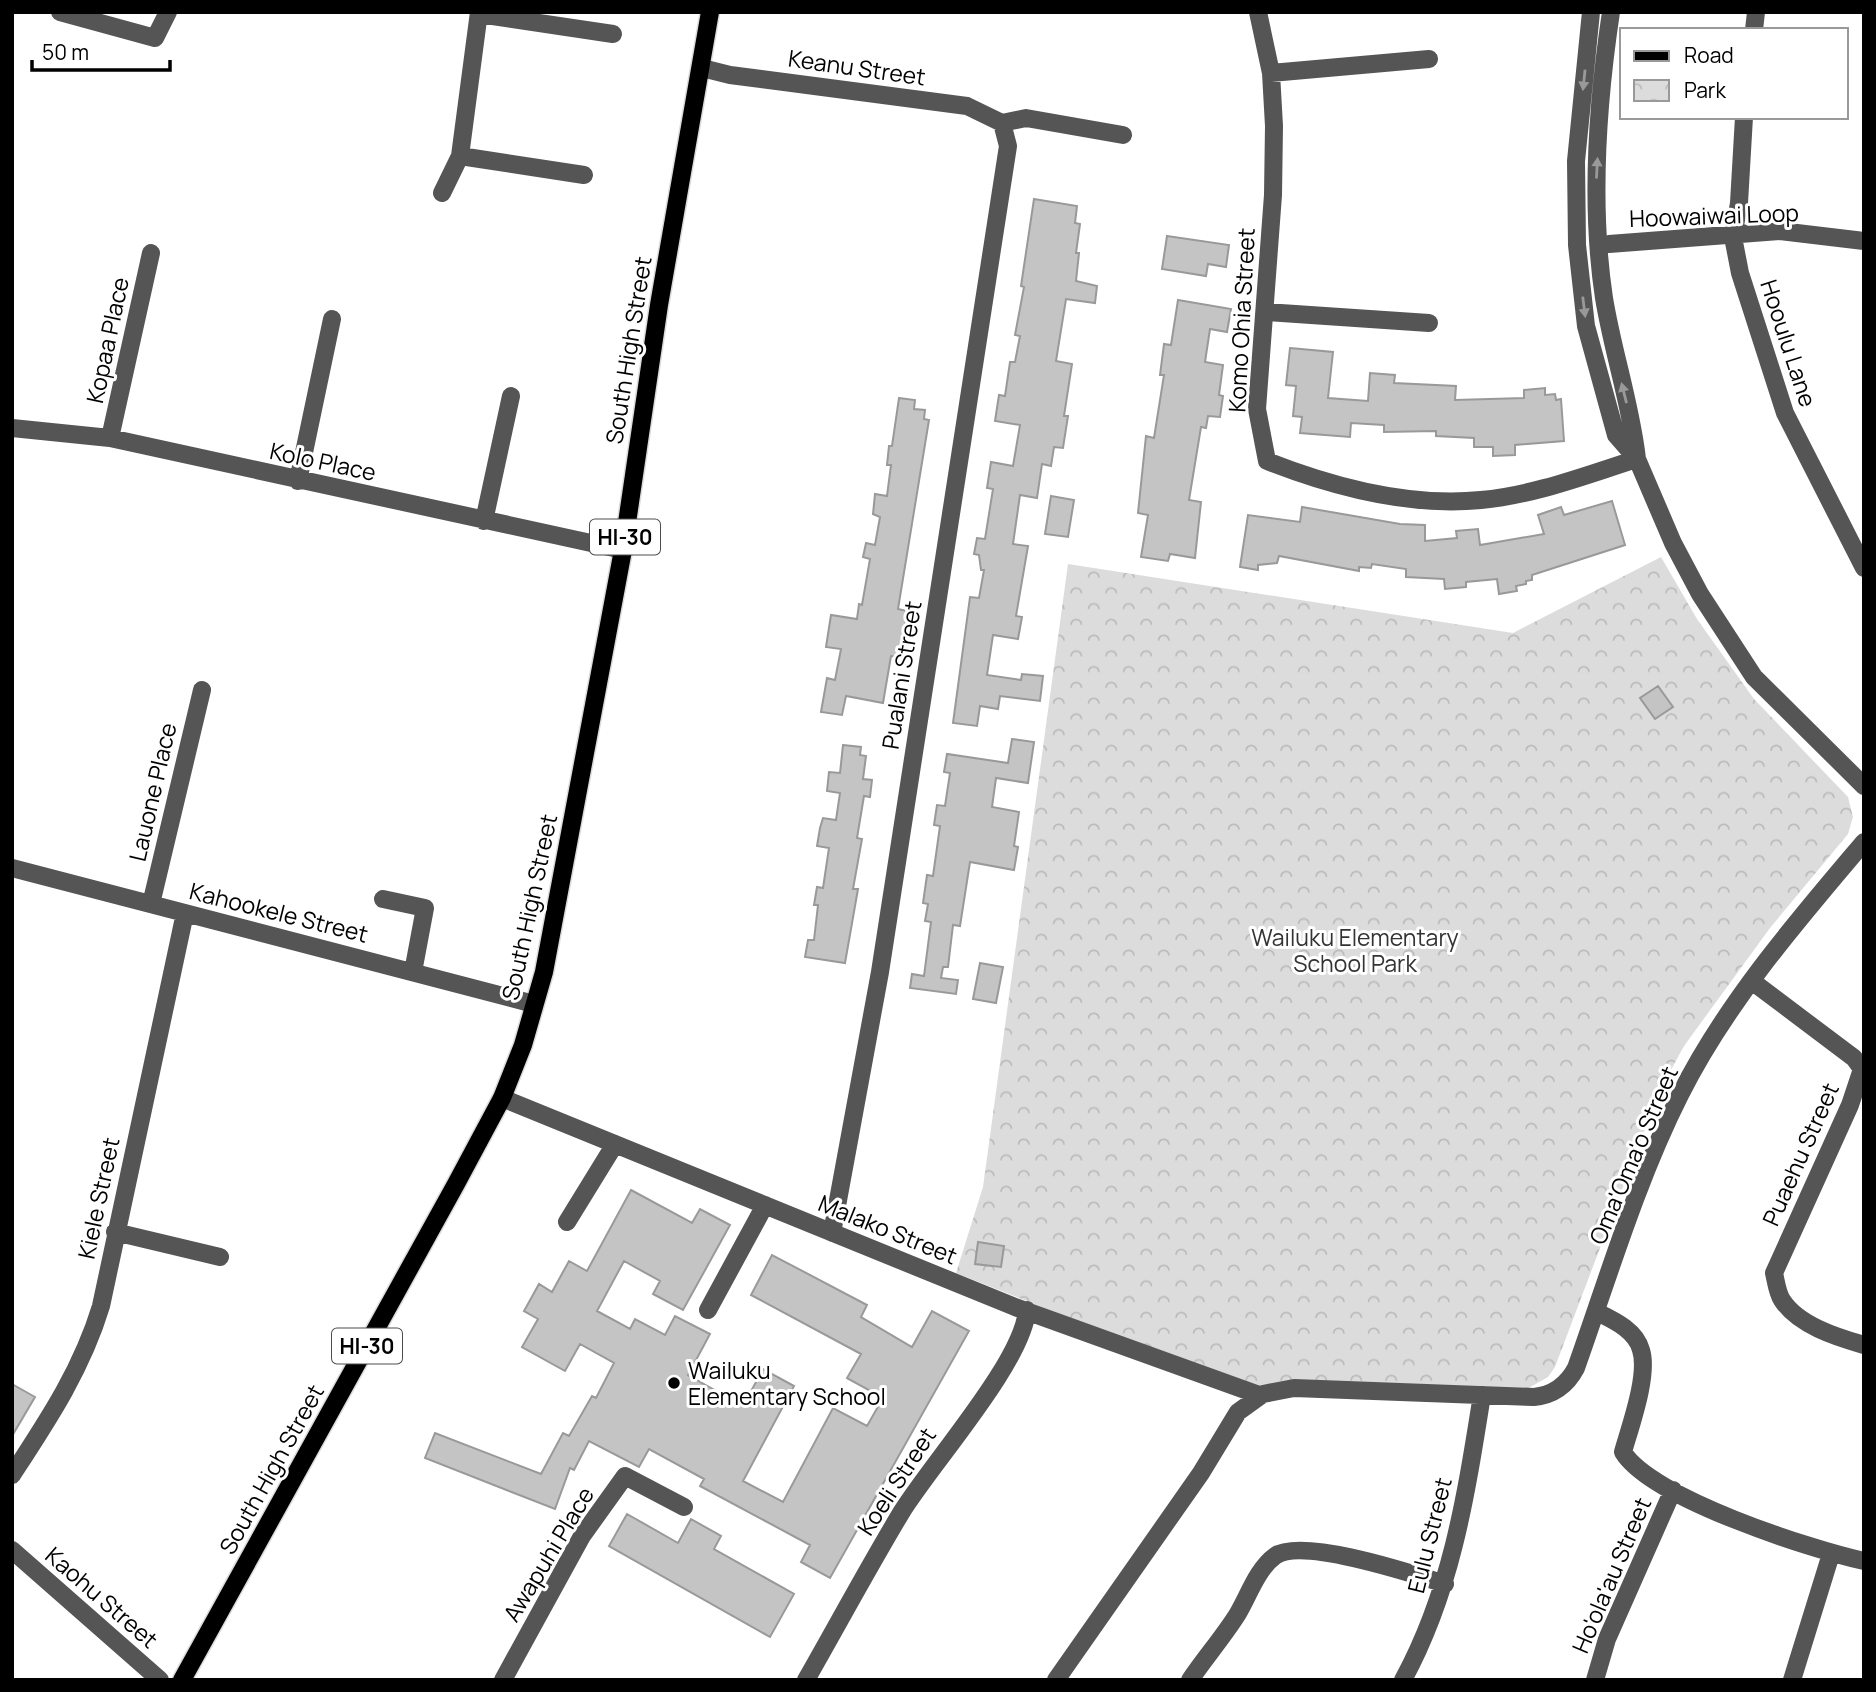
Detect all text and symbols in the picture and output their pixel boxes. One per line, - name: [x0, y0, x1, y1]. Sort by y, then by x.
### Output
- scale bar: [32, 28, 170, 72]
- legend: [1620, 28, 1848, 119]
- text: 50 m: [42, 38, 89, 66]
- text: Road: [1684, 41, 1734, 69]
- street label: Keanu Street: [786, 42, 928, 92]
- one-way arrow: [1578, 69, 1589, 91]
- text: Park: [1684, 76, 1726, 104]
- one-way arrow: [1592, 156, 1603, 178]
- street label: Hoowaiwai Loop: [1629, 196, 1799, 234]
- street label: Komo Ohia Street: [1220, 227, 1262, 413]
- street label: South High Street: [597, 254, 659, 446]
- street label: Kopaa Place: [78, 274, 136, 406]
- street label: Hooulu Lane: [1753, 275, 1825, 411]
- one-way arrow: [1579, 296, 1590, 318]
- one-way arrow: [1619, 381, 1630, 403]
- street label: Kolo Place: [267, 434, 379, 488]
- road number: HI-30: [590, 520, 660, 554]
- street label: Pualani Street: [873, 599, 929, 751]
- street label: Lauone Place: [121, 720, 183, 864]
- street label: South High Street: [494, 811, 564, 1003]
- street label: Kahookele Street: [186, 874, 372, 950]
- park label: Wailuku Elementary School Park: [1251, 921, 1459, 979]
- street label: Oma'Oma'o Street: [1581, 1061, 1685, 1249]
- street label: Puaehu Street: [1754, 1077, 1846, 1231]
- street label: Kiele Street: [70, 1134, 126, 1262]
- street label: Malako Street: [814, 1187, 962, 1271]
- road number: HI-30: [332, 1328, 402, 1364]
- place label: Wailuku Elementary School: [688, 1354, 886, 1412]
- marker: Wailuku Elementary School: [666, 1375, 682, 1391]
- street label: South High Street: [211, 1378, 331, 1560]
- street label: Koeli Street: [849, 1421, 943, 1541]
- street label: Eulu Street: [1399, 1474, 1459, 1596]
- street label: Awapuhi Place: [495, 1481, 601, 1627]
- street label: Ho'ola'au Street: [1564, 1492, 1658, 1658]
- street label: Kaohu Street: [39, 1539, 165, 1655]

